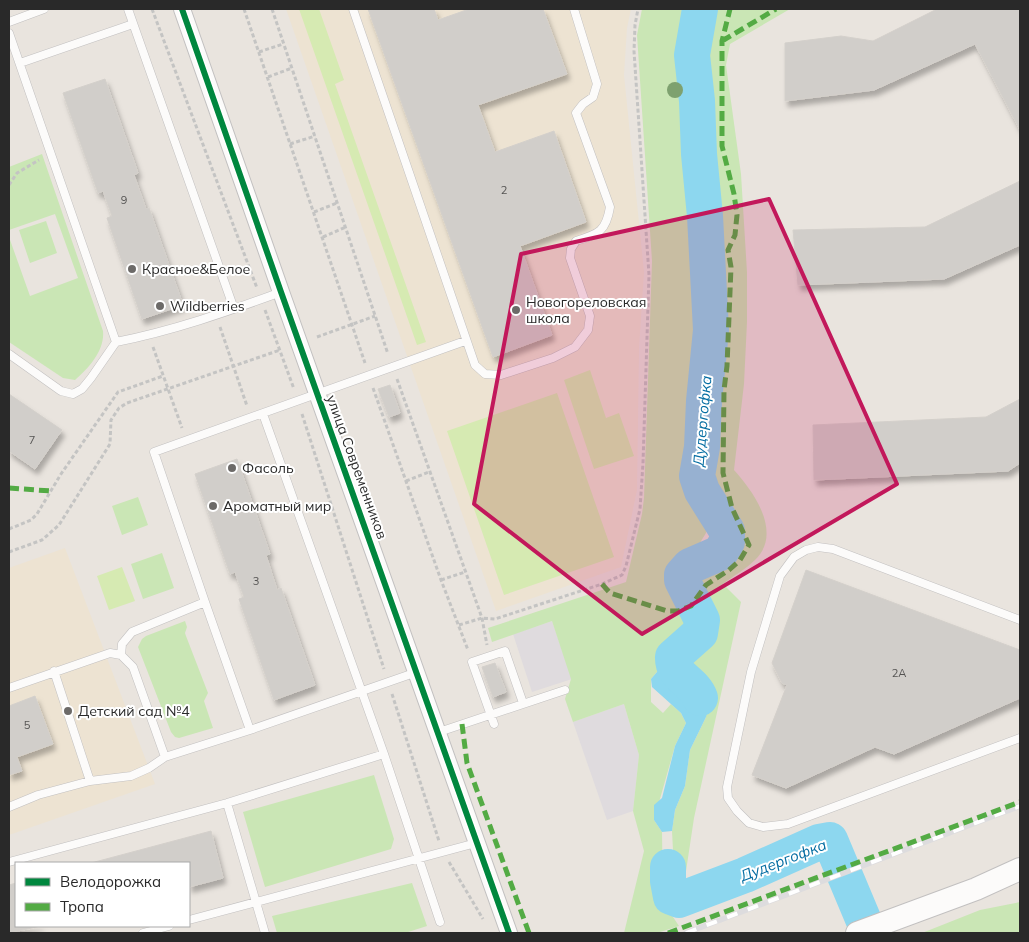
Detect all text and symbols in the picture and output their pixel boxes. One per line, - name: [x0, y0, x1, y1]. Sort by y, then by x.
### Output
- house number: 2: [501, 183, 508, 197]
- house number: 9: [121, 193, 127, 207]
- place label: Красное&Белое: [142, 260, 251, 278]
- marker: Красное&Белое: [126, 263, 138, 275]
- place label: Новогореловская школа: [526, 293, 646, 327]
- place label: Wildberries: [170, 297, 245, 315]
- marker: Wildberries: [154, 300, 166, 312]
- marker: Новогореловская школа: [510, 304, 522, 316]
- water label: Дудергофка: [688, 375, 715, 468]
- street label: улица Современников: [323, 393, 391, 542]
- house number: 7: [29, 433, 35, 447]
- place label: Фасоль: [242, 459, 294, 477]
- marker: Фасоль: [226, 462, 238, 474]
- place label: Ароматный мир: [223, 497, 331, 515]
- marker: Ароматный мир: [207, 500, 219, 512]
- house number: 3: [253, 574, 259, 588]
- house number: 2А: [892, 666, 906, 680]
- place label: Детский сад №4: [78, 702, 190, 720]
- marker: Детский сад №4: [62, 705, 74, 717]
- house number: 5: [24, 718, 31, 732]
- water label: Дудергофка: [736, 835, 829, 886]
- legend: [15, 862, 190, 927]
- text: Велодорожка: [60, 872, 161, 891]
- text: Тропа: [60, 897, 104, 916]

